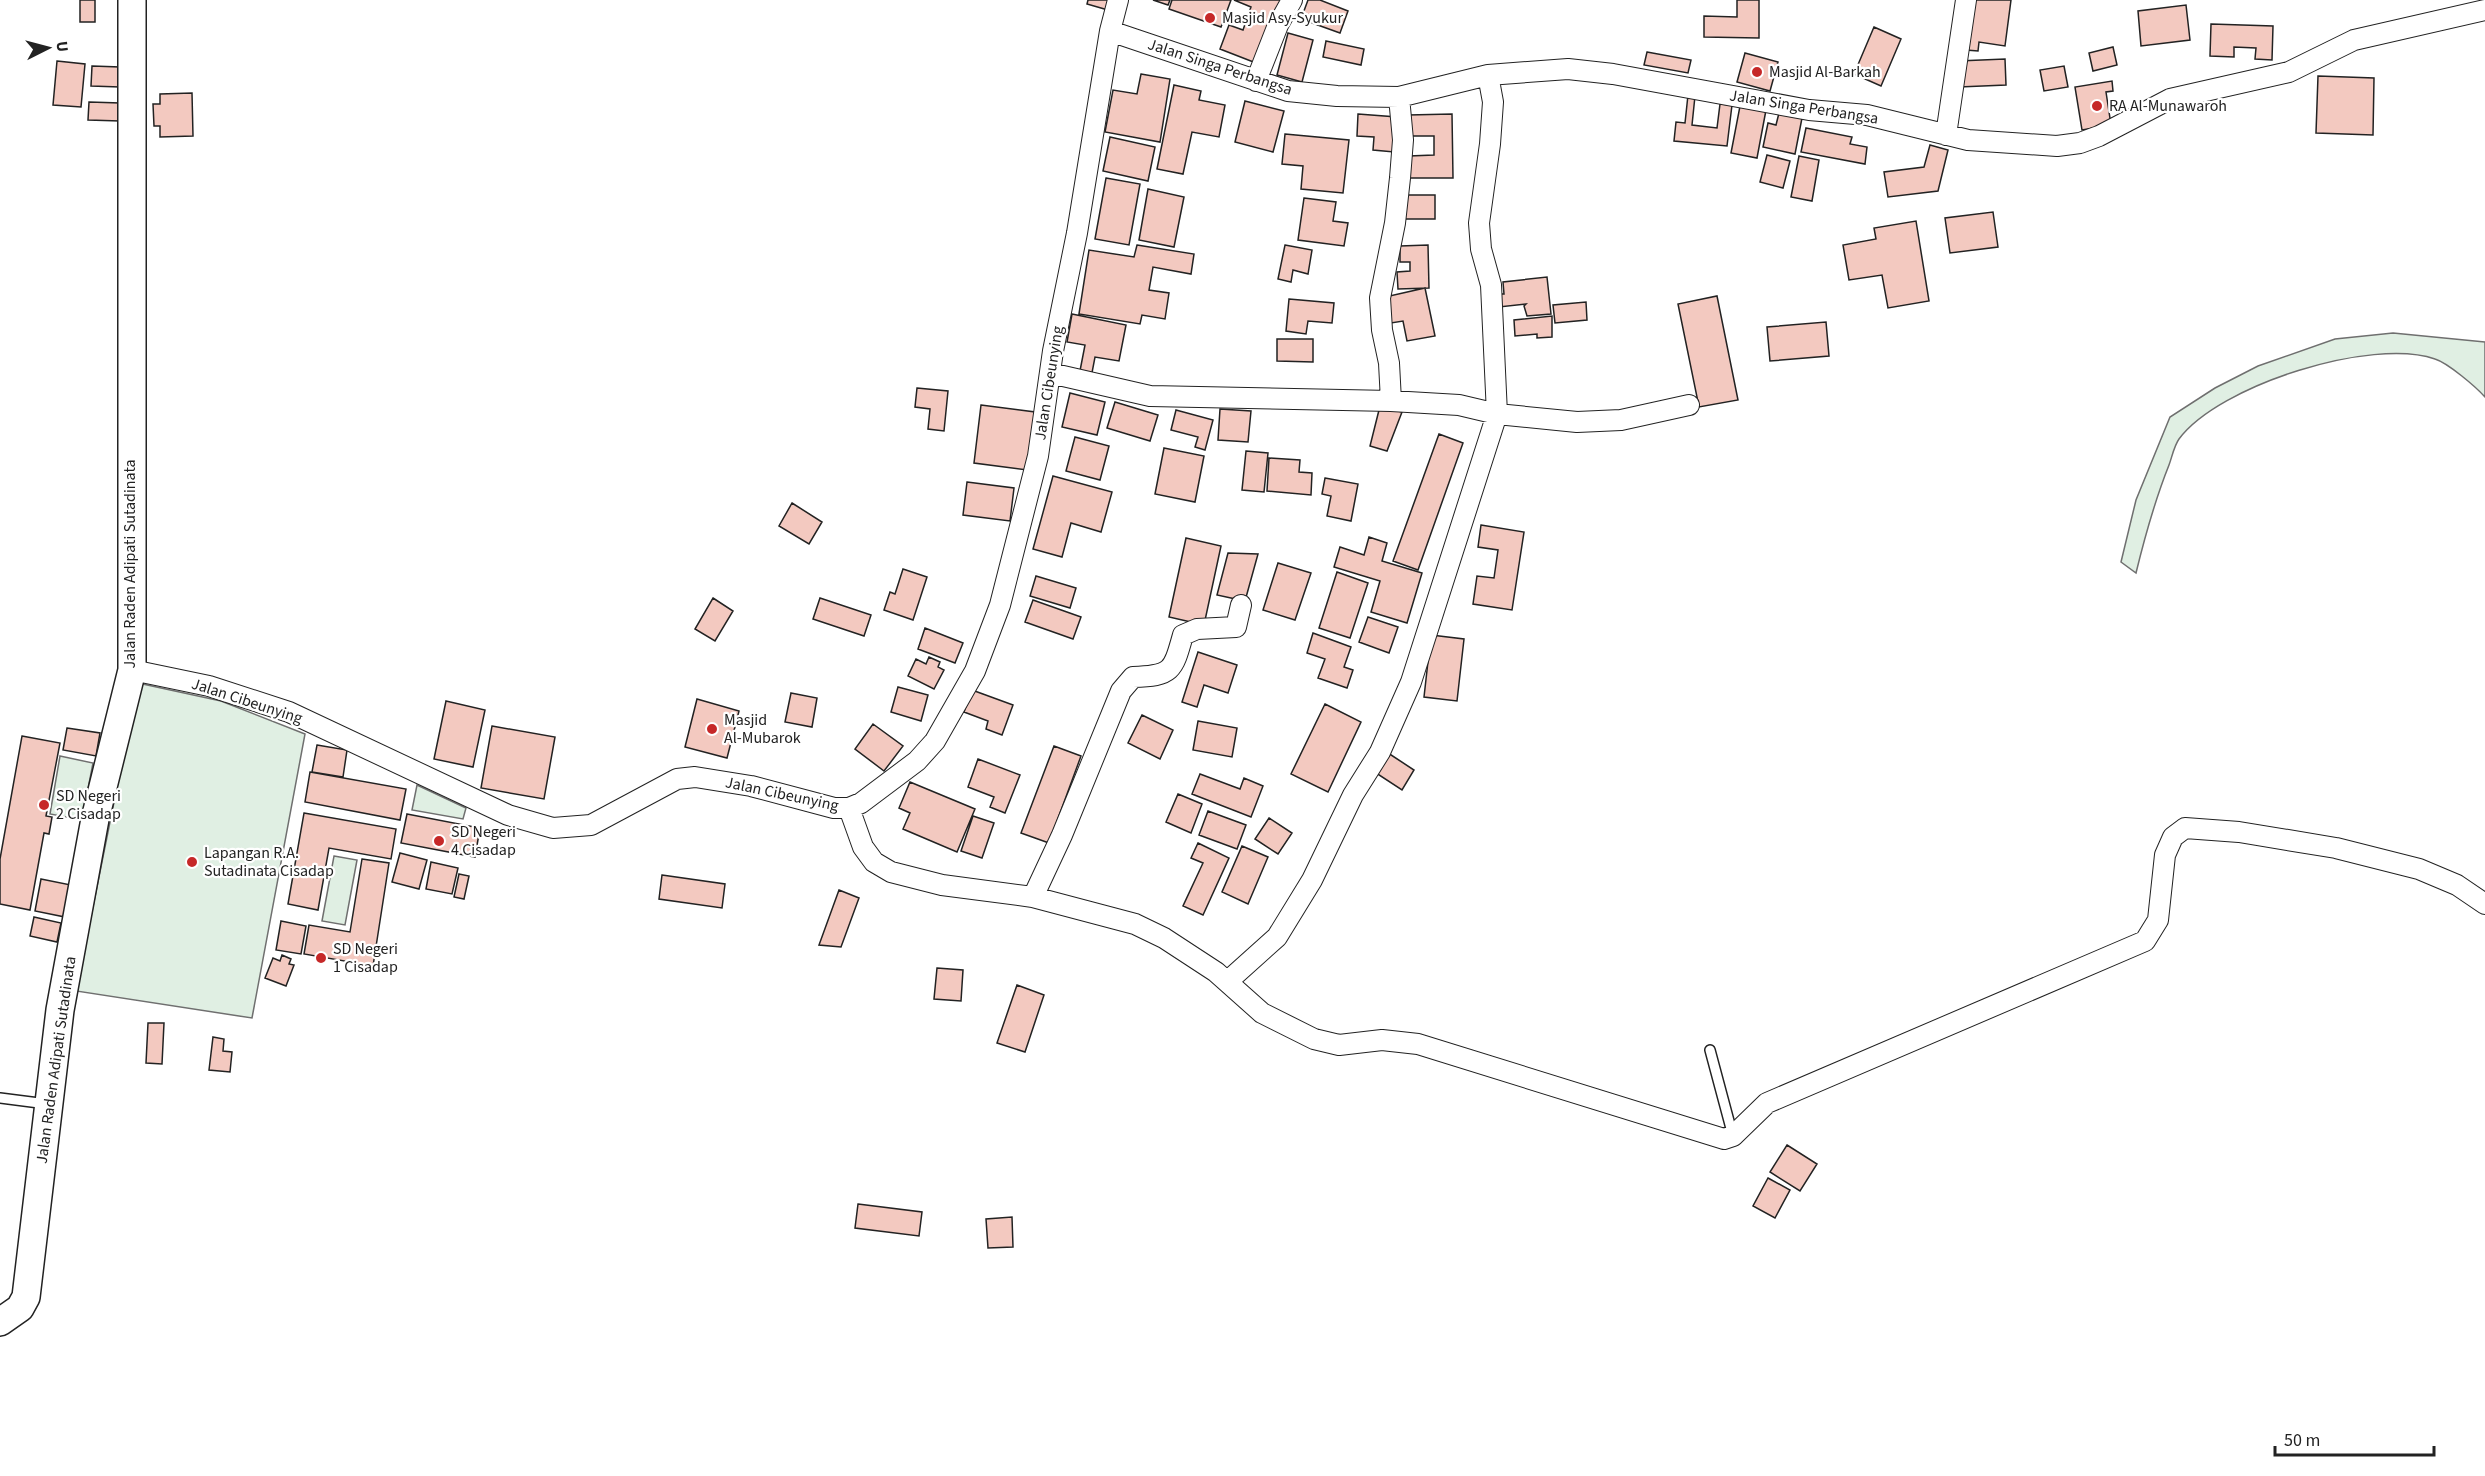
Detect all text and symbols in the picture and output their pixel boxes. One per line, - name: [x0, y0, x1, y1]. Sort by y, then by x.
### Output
- place label: Masjid Asy-Syukur: [1222, 7, 1343, 29]
- marker: Masjid Asy-Syukur: [1203, 11, 1217, 25]
- north arrow: [18, 18, 78, 78]
- street label: Jalan Singa Perbangsa: [1145, 33, 1295, 101]
- text: U: [50, 40, 73, 53]
- place label: Masjid Al-Barkah: [1769, 61, 1881, 83]
- marker: Masjid Al-Barkah: [1750, 65, 1764, 79]
- street label: Jalan Singa Perbangsa: [1728, 84, 1880, 130]
- place label: RA Al-Munawaroh: [2109, 95, 2227, 117]
- marker: RA Al-Munawaroh: [2090, 99, 2104, 113]
- street label: Jalan Cibeunying: [1029, 324, 1069, 442]
- street label: Jalan Raden Adipati Sutadinata: [119, 459, 141, 669]
- street label: Jalan Cibeunying: [189, 673, 305, 729]
- place label: Masjid Al-Mubarok: [724, 709, 801, 749]
- marker: Masjid Al-Mubarok: [705, 722, 719, 736]
- street label: Jalan Cibeunying: [723, 771, 841, 817]
- place label: SD Negeri 2 Cisadap: [56, 785, 121, 825]
- marker: SD Negeri 2 Cisadap: [37, 798, 51, 812]
- place label: SD Negeri 4 Cisadap: [451, 821, 516, 861]
- marker: SD Negeri 4 Cisadap: [432, 834, 446, 848]
- place label: Lapangan R.A. Sutadinata Cisadap: [204, 842, 334, 882]
- marker: Lapangan R.A. Sutadinata Cisadap: [185, 855, 199, 869]
- place label: SD Negeri 1 Cisadap: [333, 938, 398, 978]
- marker: SD Negeri 1 Cisadap: [314, 951, 328, 965]
- street label: Jalan Raden Adipati Sutadinata: [31, 955, 81, 1165]
- scale bar: [2275, 1419, 2434, 1457]
- text: 50 m: [2284, 1428, 2320, 1453]

